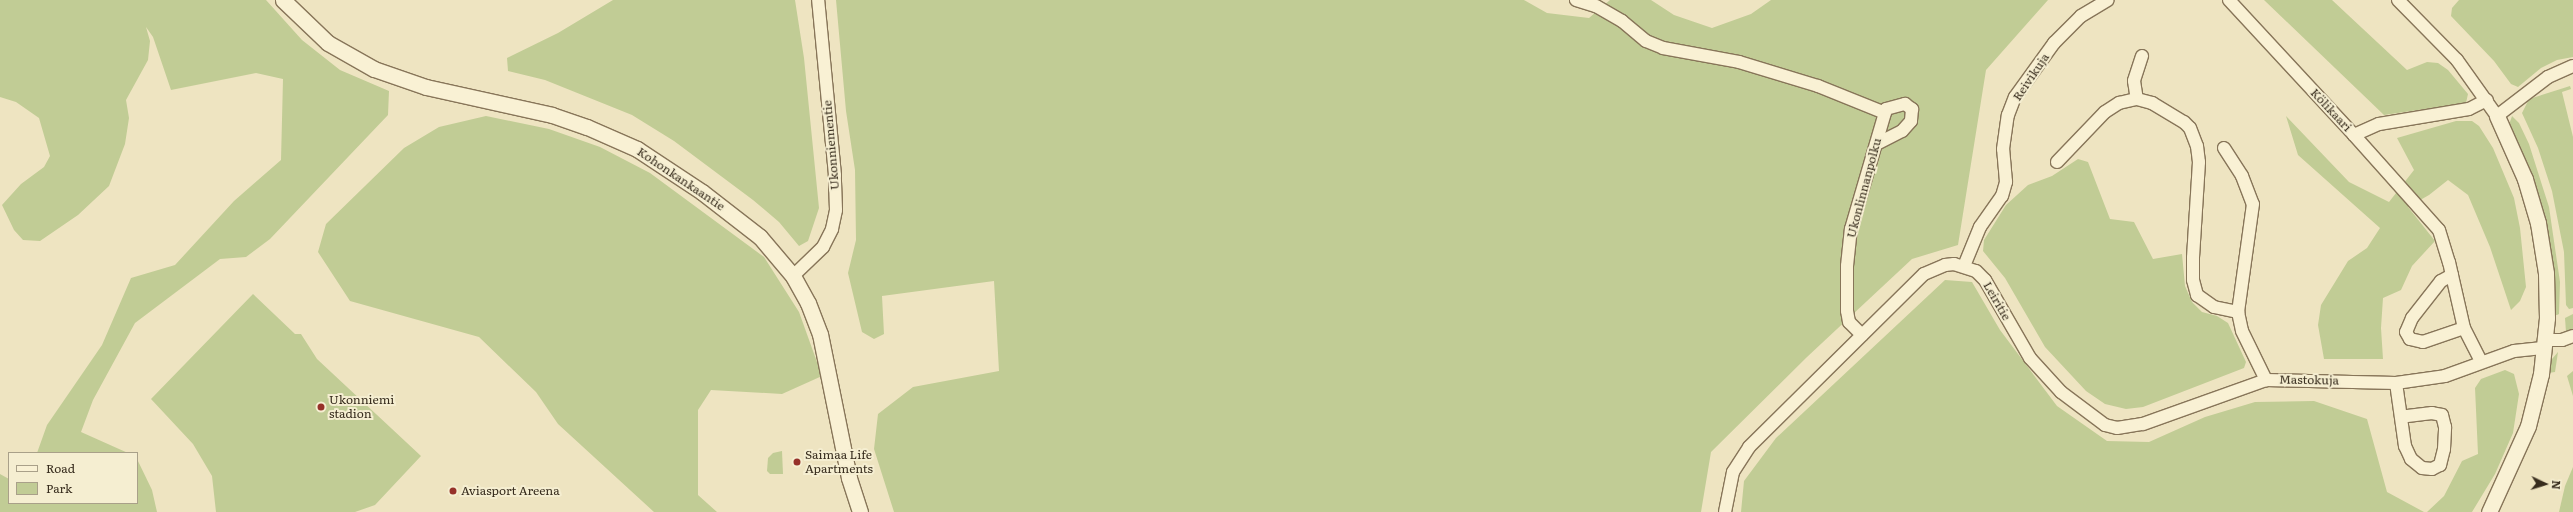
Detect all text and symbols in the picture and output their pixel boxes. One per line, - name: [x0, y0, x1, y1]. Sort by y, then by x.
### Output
- street label: Reivikuja: [2010, 51, 2052, 103]
- street label: Kölikaari: [2308, 86, 2354, 134]
- street label: Ukonniementie: [820, 100, 842, 190]
- street label: Ukonlinnanpolku: [1844, 136, 1884, 240]
- street label: Kohonkankaantie: [634, 144, 728, 214]
- street label: Leiritie: [1980, 279, 2014, 323]
- street label: Mastokuja: [2279, 372, 2339, 388]
- place label: Ukonniemi stadion: [329, 393, 394, 421]
- marker: Ukonniemi stadion: [316, 402, 326, 412]
- place label: Saimaa Life Apartments: [805, 448, 873, 476]
- legend: [8, 452, 138, 504]
- marker: Saimaa Life Apartments: [792, 457, 802, 467]
- text: Road: [46, 459, 75, 477]
- north arrow: [2525, 464, 2565, 504]
- text: Park: [46, 479, 72, 497]
- text: N: [2549, 480, 2565, 490]
- place label: Aviasport Areena: [461, 484, 560, 498]
- marker: Aviasport Areena: [448, 486, 458, 496]

